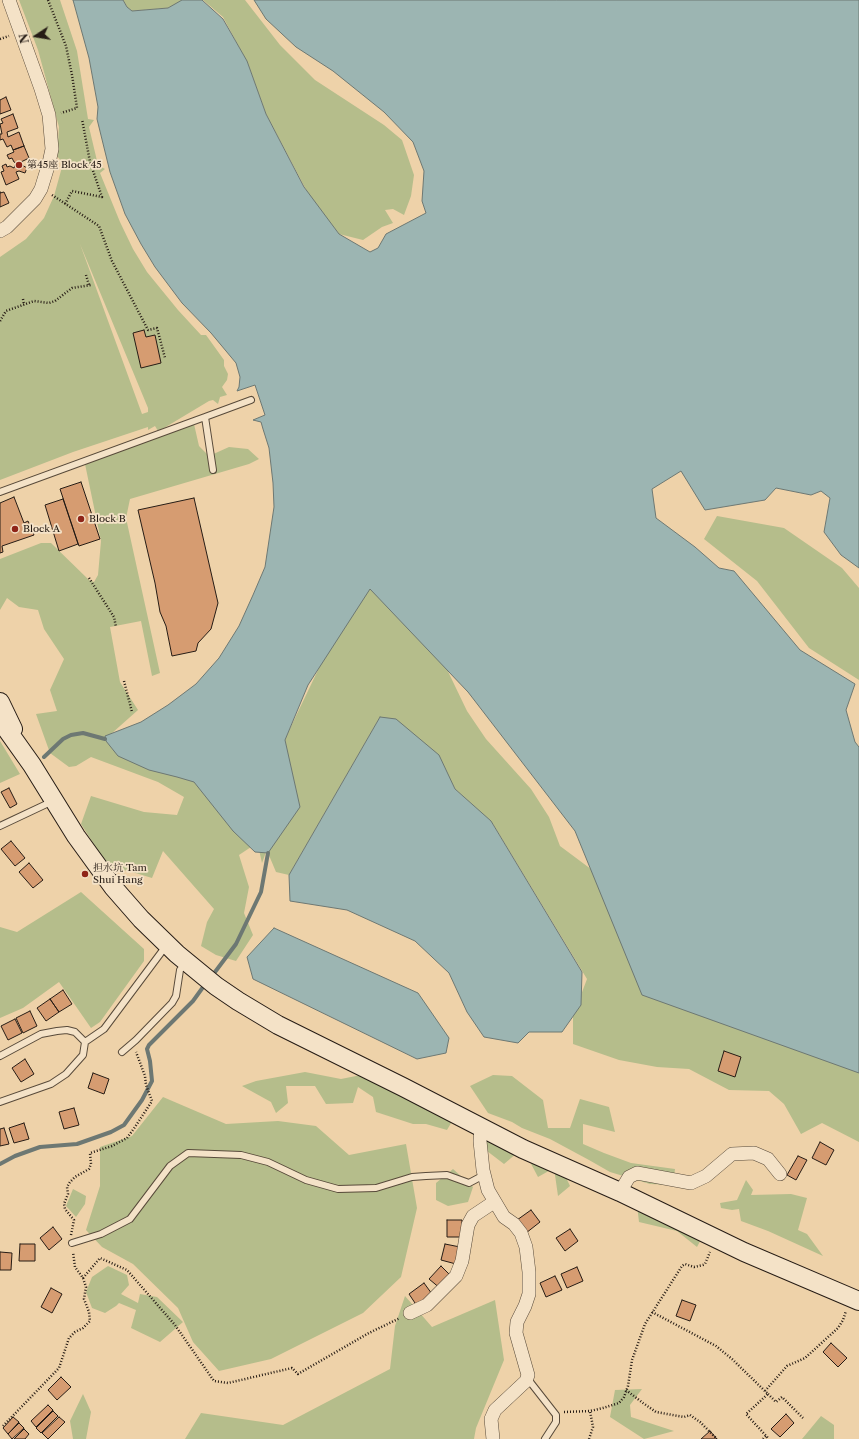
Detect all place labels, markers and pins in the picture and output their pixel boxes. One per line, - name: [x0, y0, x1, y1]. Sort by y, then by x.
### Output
- place label: 第45座 Block 45: [27, 159, 102, 171]
- marker: 第45座 Block 45: [14, 160, 24, 170]
- place label: Block B: [89, 513, 126, 525]
- marker: Block B: [76, 514, 86, 524]
- place label: Block A: [23, 523, 60, 535]
- marker: Block A: [10, 524, 20, 534]
- place label: 担水坑 Tam Shui Hang: [93, 862, 147, 886]
- marker: 担水坑 Tam Shui Hang: [80, 869, 90, 879]

